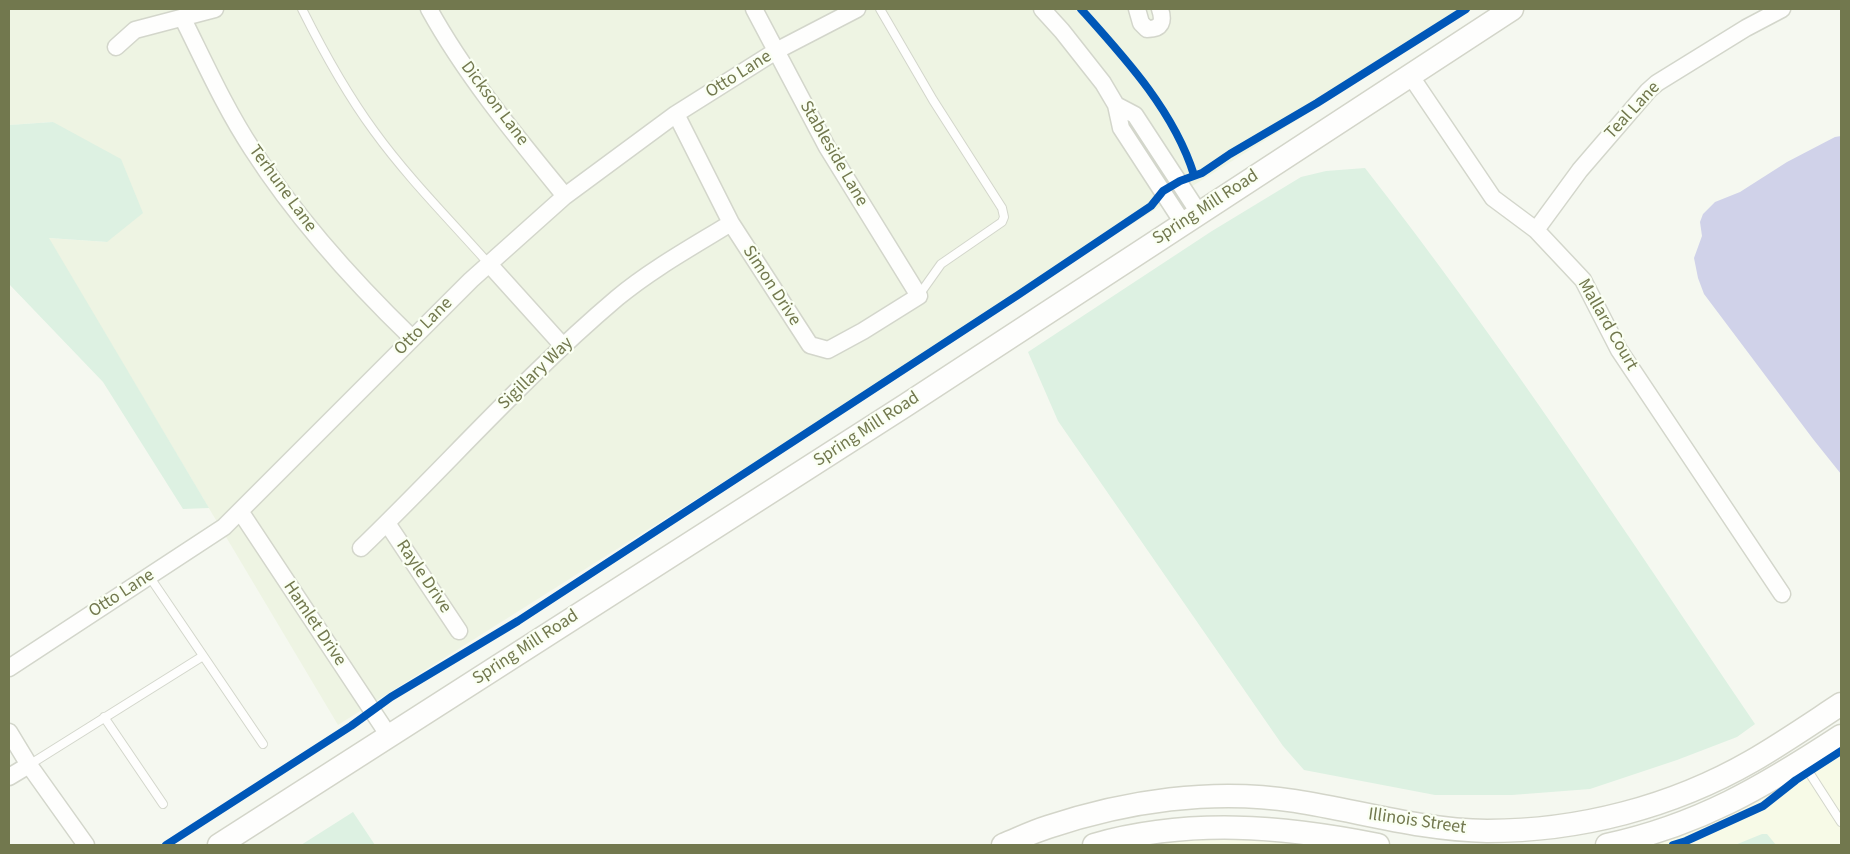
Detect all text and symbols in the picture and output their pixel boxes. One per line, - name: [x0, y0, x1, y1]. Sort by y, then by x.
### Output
- street label: Otto Lane: [702, 46, 776, 104]
- street label: Dickson Lane: [455, 58, 533, 150]
- street label: Teal Lane: [1601, 78, 1665, 144]
- street label: Stableside Lane: [794, 97, 872, 211]
- street label: Terhune Lane: [243, 141, 321, 237]
- street label: Spring Mill Road: [1149, 166, 1263, 250]
- street label: Simon Drive: [737, 242, 805, 330]
- street label: Mallard Court: [1572, 275, 1642, 375]
- street label: Otto Lane: [390, 293, 458, 361]
- street label: Sigillary Way: [494, 333, 578, 415]
- street label: Spring Mill Road: [810, 388, 924, 472]
- street label: Rayle Drive: [391, 536, 455, 618]
- street label: Otto Lane: [85, 565, 159, 623]
- street label: Hamlet Drive: [278, 577, 350, 671]
- street label: Spring Mill Road: [469, 606, 583, 690]
- street label: Illinois Street: [1367, 804, 1467, 840]

